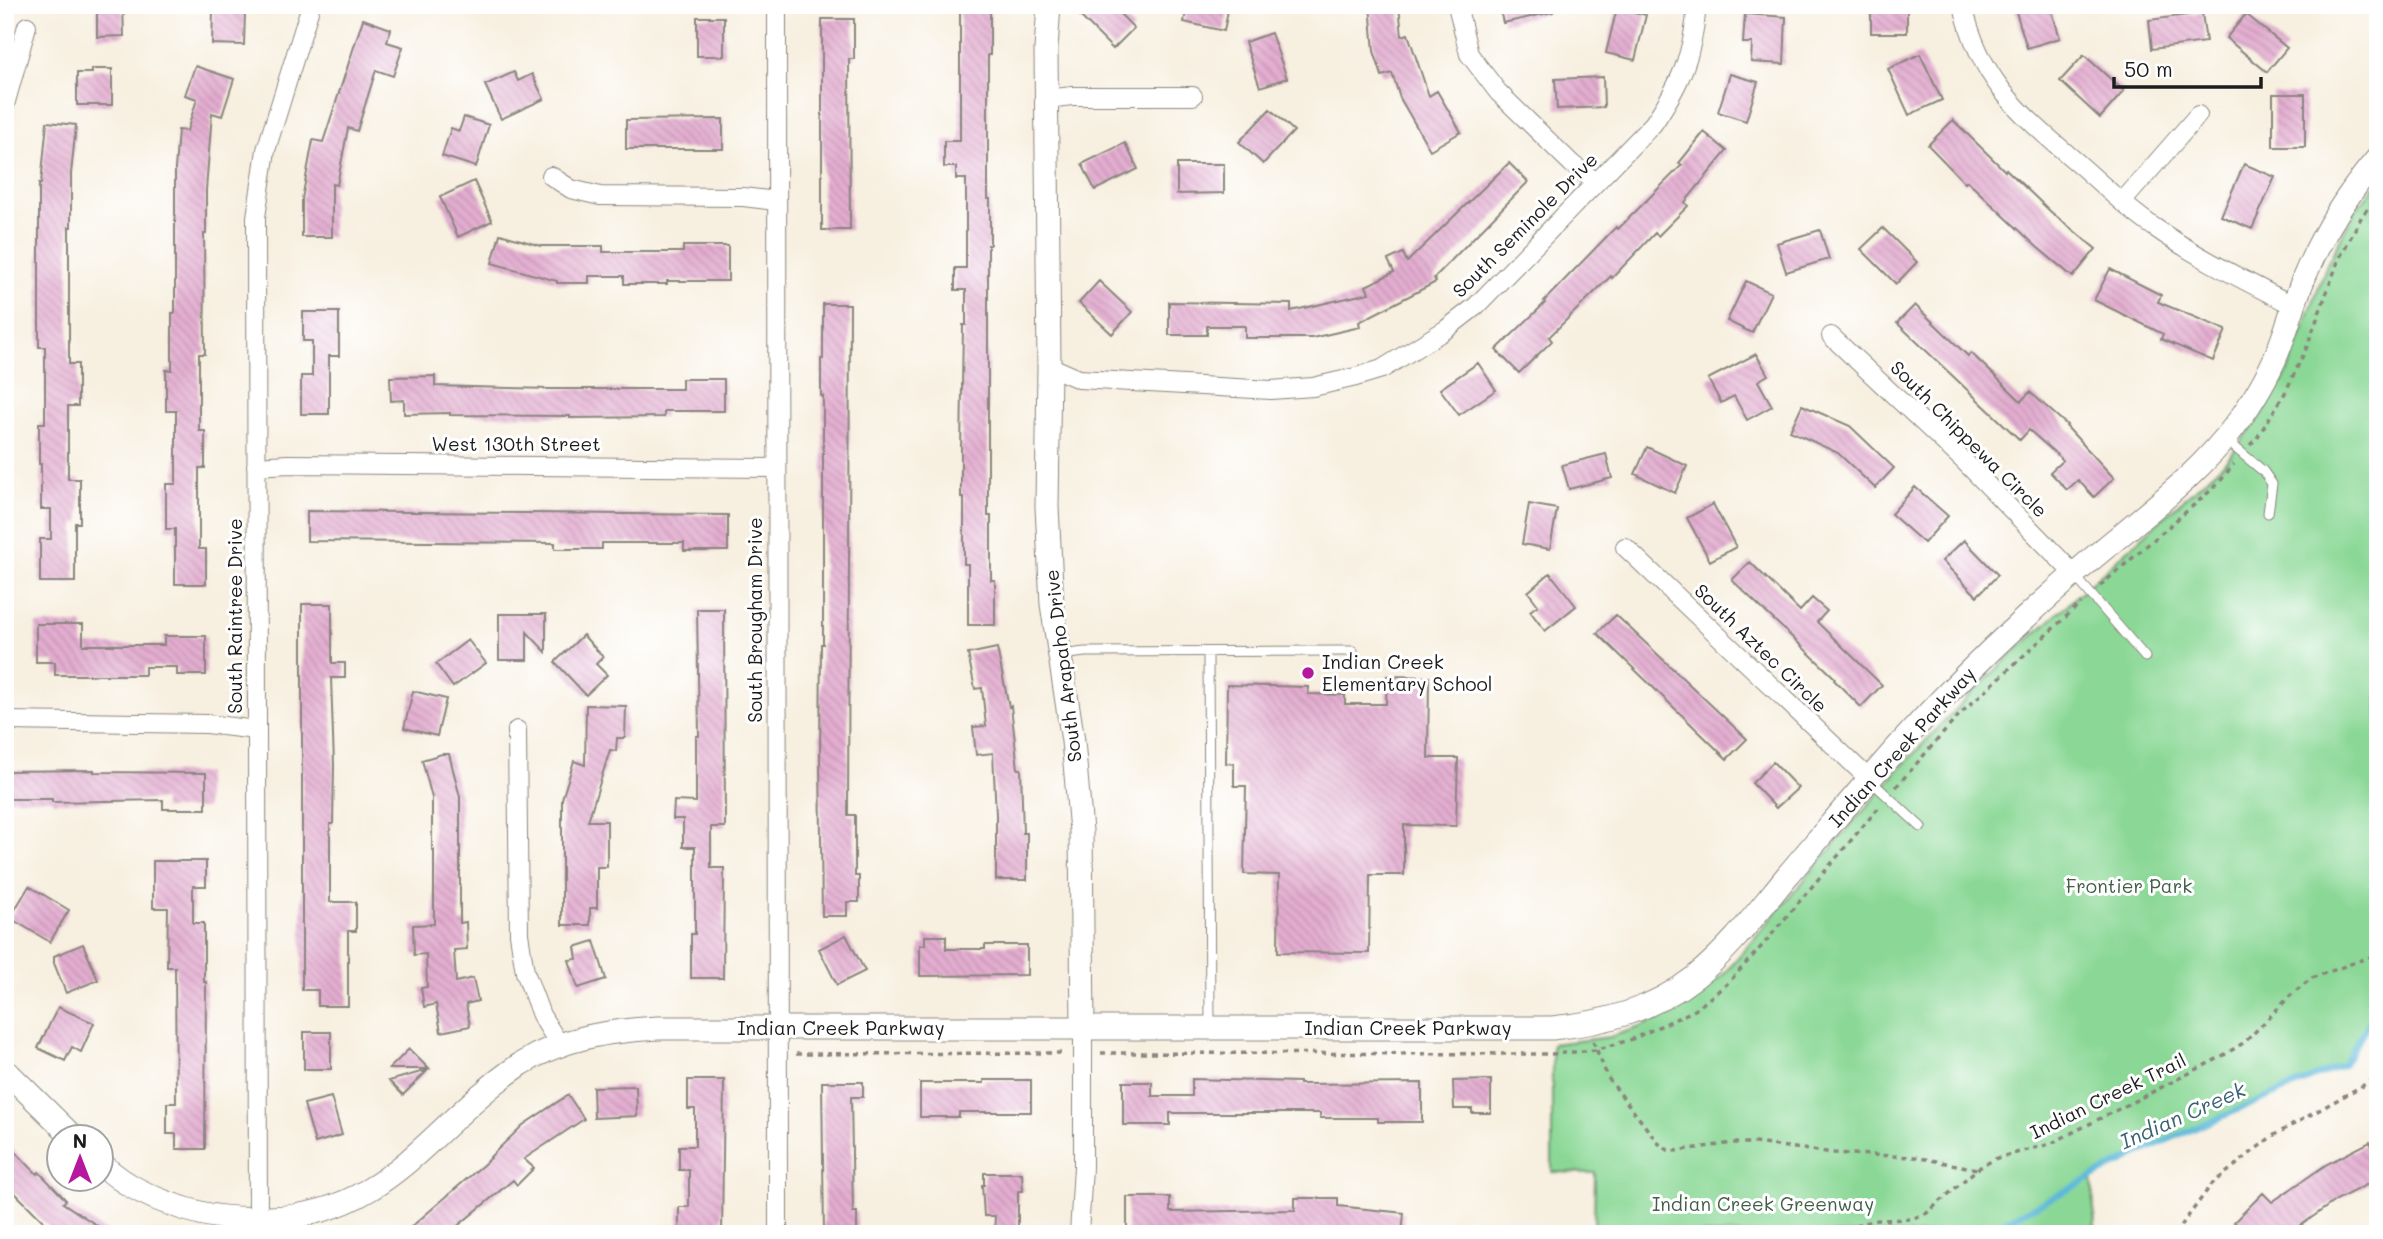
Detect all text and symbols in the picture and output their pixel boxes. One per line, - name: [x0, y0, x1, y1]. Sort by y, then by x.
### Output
- scale bar: [2114, 46, 2260, 90]
- text: 50 m: [2124, 55, 2173, 82]
- street label: South Seminole Drive: [1447, 147, 1603, 303]
- street label: South Chippewa Circle: [1886, 355, 2053, 522]
- street label: West 130th Street: [431, 431, 601, 456]
- street label: South Brougham Drive: [742, 517, 767, 723]
- street label: South Raintree Drive: [222, 518, 247, 714]
- street label: South Arapaho Drive: [1038, 568, 1087, 764]
- street label: South Aztec Circle: [1690, 578, 1833, 717]
- place label: Indian Creek Elementary School: [1322, 649, 1492, 696]
- street label: Indian Creek Parkway: [1823, 661, 1980, 832]
- marker: Indian Creek Elementary School: [1300, 665, 1316, 681]
- park label: Frontier Park: [2066, 873, 2192, 898]
- street label: Indian Creek Parkway: [737, 1015, 945, 1040]
- street label: Indian Creek Parkway: [1304, 1015, 1512, 1040]
- street label: Indian Creek Trail: [2026, 1048, 2190, 1144]
- water label: Indian Creek: [2116, 1077, 2250, 1155]
- north arrow: [46, 1124, 116, 1194]
- text: N: [73, 1128, 87, 1153]
- park label: Indian Creek Greenway: [1652, 1191, 1874, 1216]

